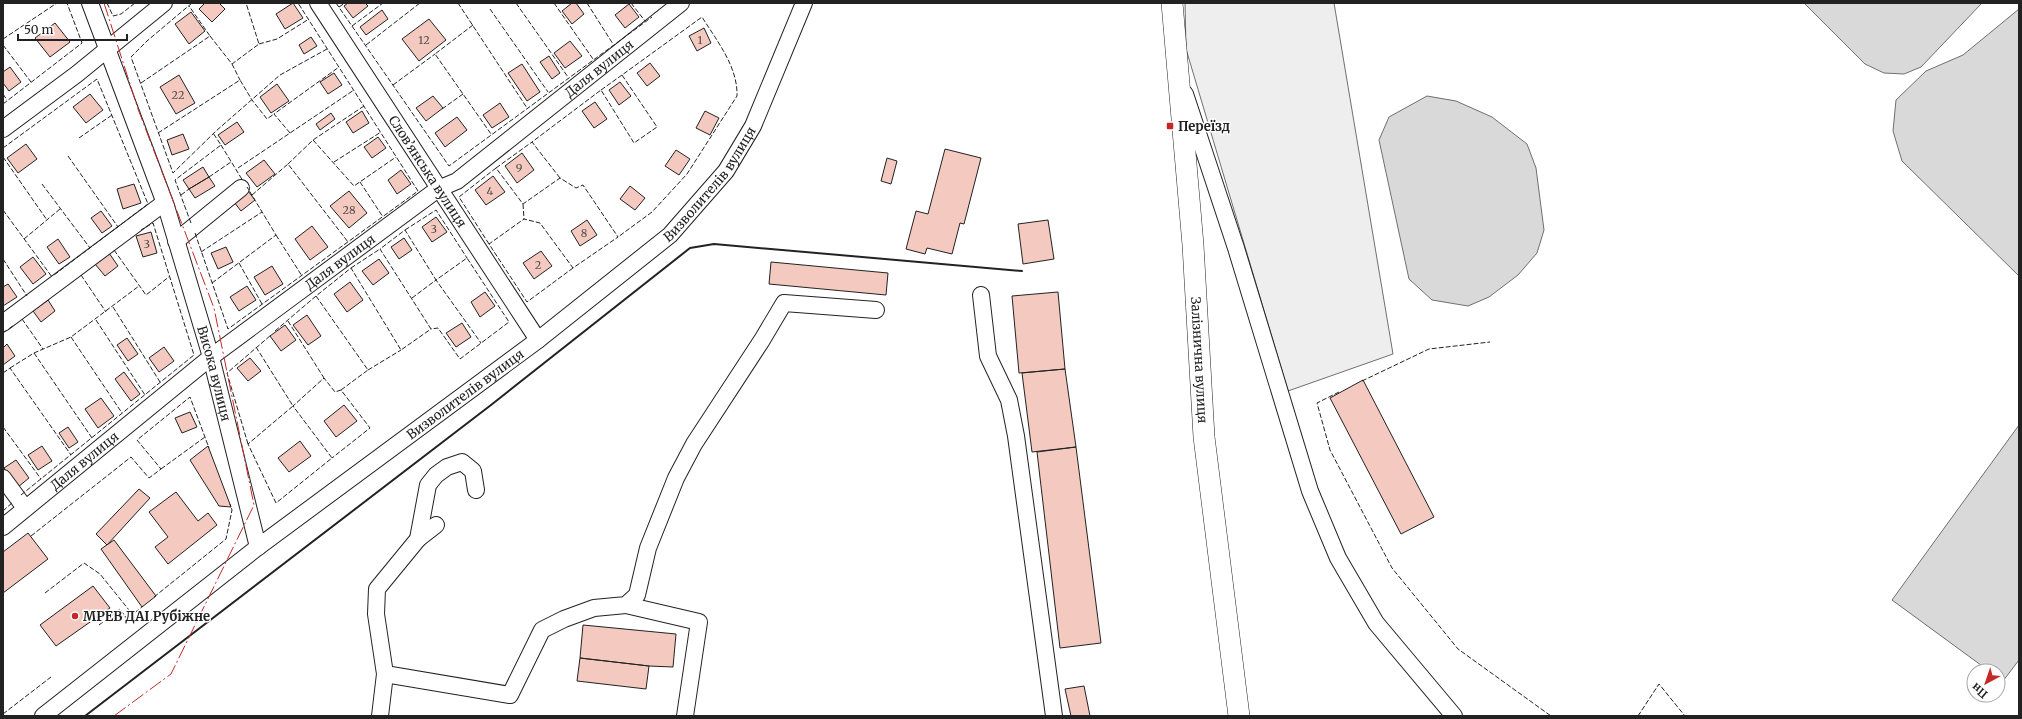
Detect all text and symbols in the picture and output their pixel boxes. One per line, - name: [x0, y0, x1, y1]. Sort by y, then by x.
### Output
- scale bar: [18, 16, 127, 42]
- text: 50 m: [24, 22, 53, 37]
- house number: 12: [418, 33, 430, 47]
- house number: 1: [698, 33, 703, 47]
- street label: Даля вулиця: [561, 36, 637, 101]
- house number: 22: [172, 88, 184, 102]
- street label: Слов’янська вулиця: [385, 112, 471, 231]
- place label: Переїзд: [1178, 118, 1230, 135]
- marker: Переїзд: [1165, 121, 1175, 131]
- street label: Визволителів вулиця: [660, 123, 759, 246]
- house number: 9: [516, 161, 523, 175]
- house number: 4: [487, 184, 494, 198]
- house number: 28: [343, 203, 356, 217]
- house number: 3: [431, 222, 437, 236]
- house number: 8: [581, 226, 588, 240]
- street label: Даля вулиця: [301, 230, 379, 293]
- house number: 3: [144, 237, 150, 251]
- house number: 2: [535, 258, 541, 272]
- street label: Залізнична вулиця: [1187, 296, 1212, 424]
- street label: Висока вулиця: [194, 324, 235, 423]
- street label: Визволителів вулиця: [403, 345, 527, 443]
- street label: Даля вулиця: [47, 428, 122, 493]
- place label: МРЕВ ДАІ Рубіжне: [83, 608, 210, 625]
- marker: МРЕВ ДАІ Рубіжне: [70, 611, 80, 621]
- north arrow: [1966, 663, 2006, 703]
- text: Пн: [1969, 680, 1990, 701]

